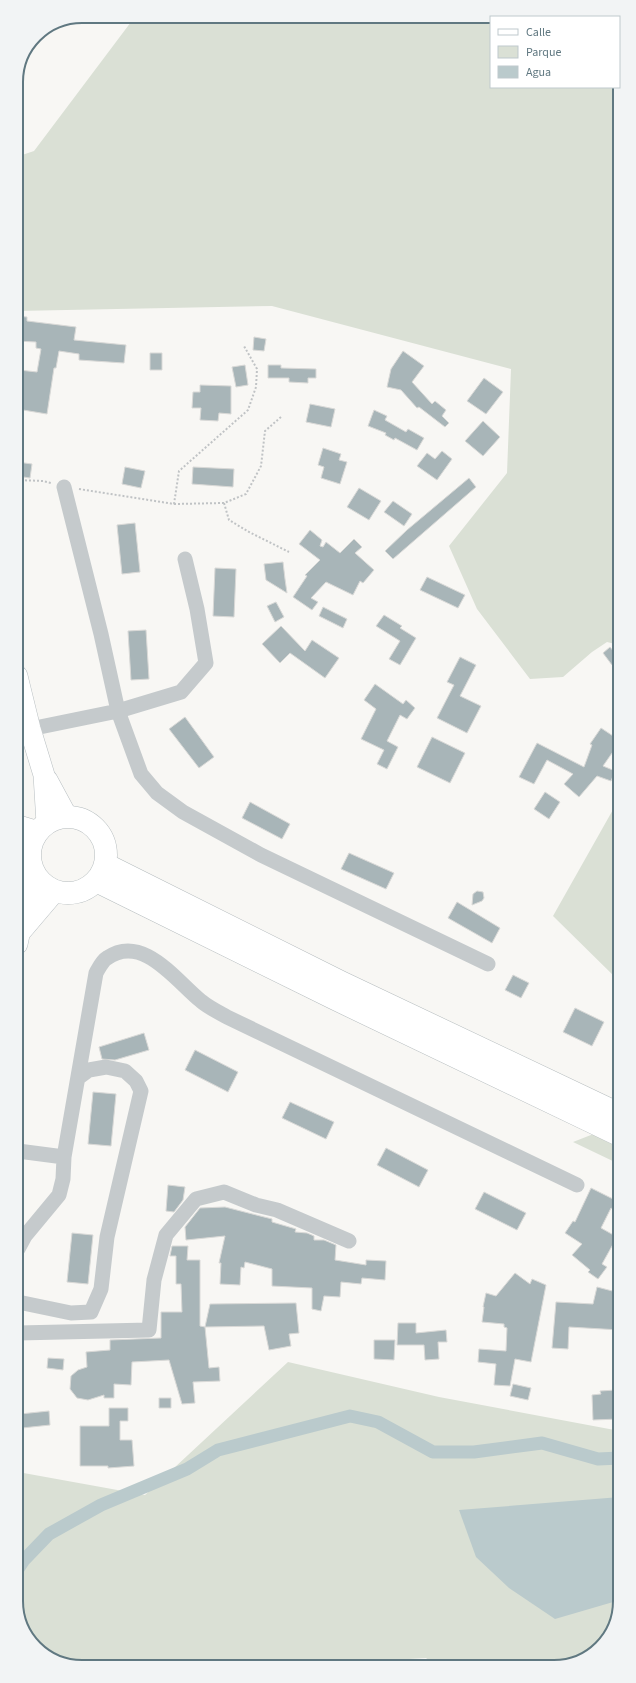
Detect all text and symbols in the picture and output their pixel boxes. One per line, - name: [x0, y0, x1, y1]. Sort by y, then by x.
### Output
- legend: [490, 16, 620, 88]
- text: Calle: [526, 24, 551, 41]
- text: Parque: [526, 44, 562, 61]
- text: Agua: [526, 64, 551, 81]

